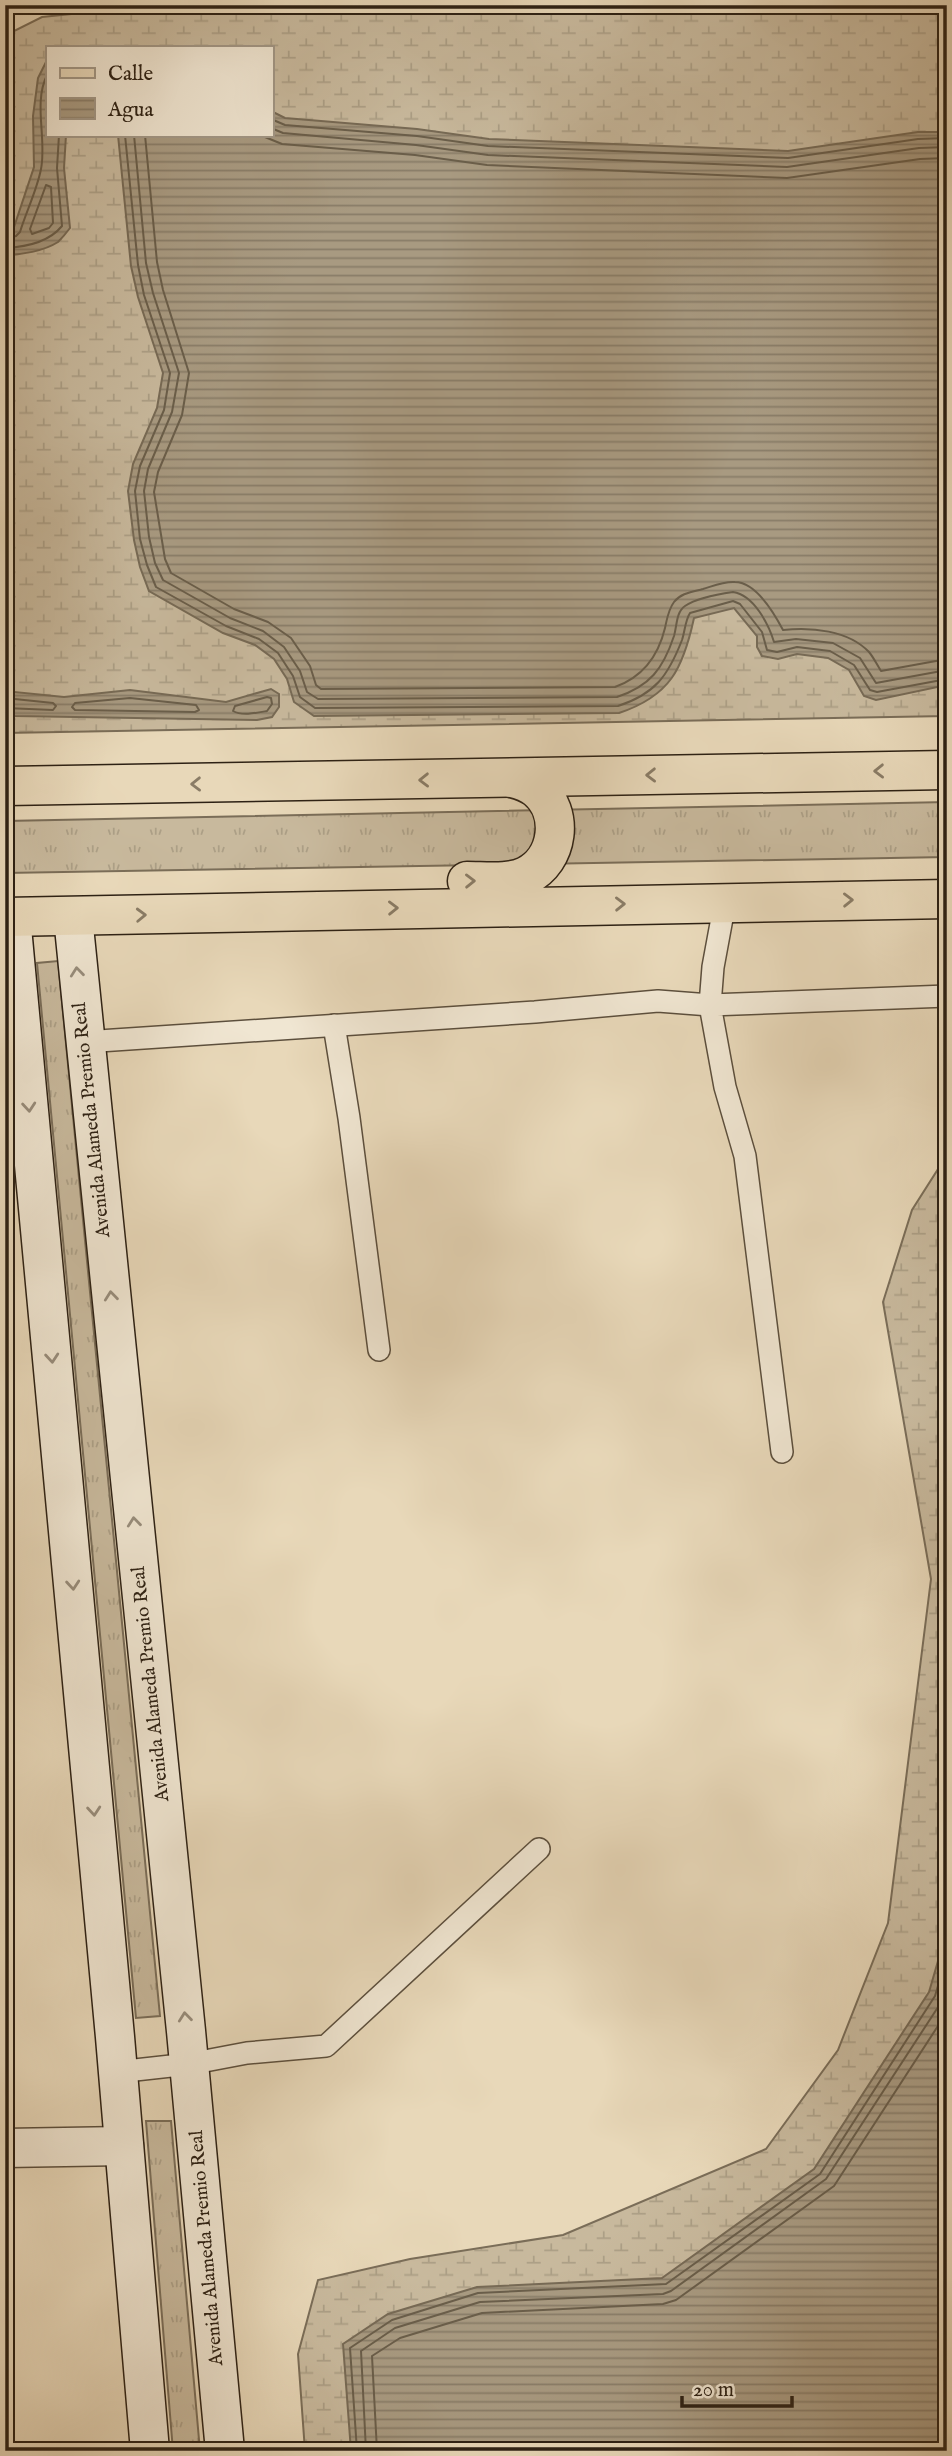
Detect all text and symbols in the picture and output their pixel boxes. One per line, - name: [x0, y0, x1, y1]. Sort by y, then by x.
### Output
- legend: [46, 46, 273, 136]
- text: Calle: [108, 61, 153, 88]
- text: Agua: [107, 97, 154, 124]
- one-way arrow: [873, 763, 883, 779]
- one-way arrow: [645, 768, 656, 783]
- one-way arrow: [418, 772, 429, 787]
- one-way arrow: [190, 776, 201, 792]
- one-way arrow: [465, 873, 476, 889]
- one-way arrow: [843, 892, 853, 908]
- one-way arrow: [616, 896, 626, 912]
- one-way arrow: [388, 900, 399, 916]
- one-way arrow: [136, 907, 147, 922]
- one-way arrow: [70, 967, 85, 978]
- street label: Avenida Alameda Premio Real: [68, 1000, 116, 1240]
- one-way arrow: [21, 1102, 36, 1113]
- one-way arrow: [103, 1290, 118, 1302]
- one-way arrow: [44, 1353, 59, 1364]
- one-way arrow: [127, 1517, 142, 1528]
- street label: Avenida Alameda Premio Real: [127, 1564, 175, 1804]
- one-way arrow: [65, 1579, 80, 1590]
- one-way arrow: [86, 1806, 101, 1817]
- one-way arrow: [178, 2011, 193, 2022]
- street label: Avenida Alameda Premio Real: [185, 2128, 229, 2368]
- scale bar: [682, 2365, 793, 2409]
- text: 20 m: [693, 2377, 734, 2404]

